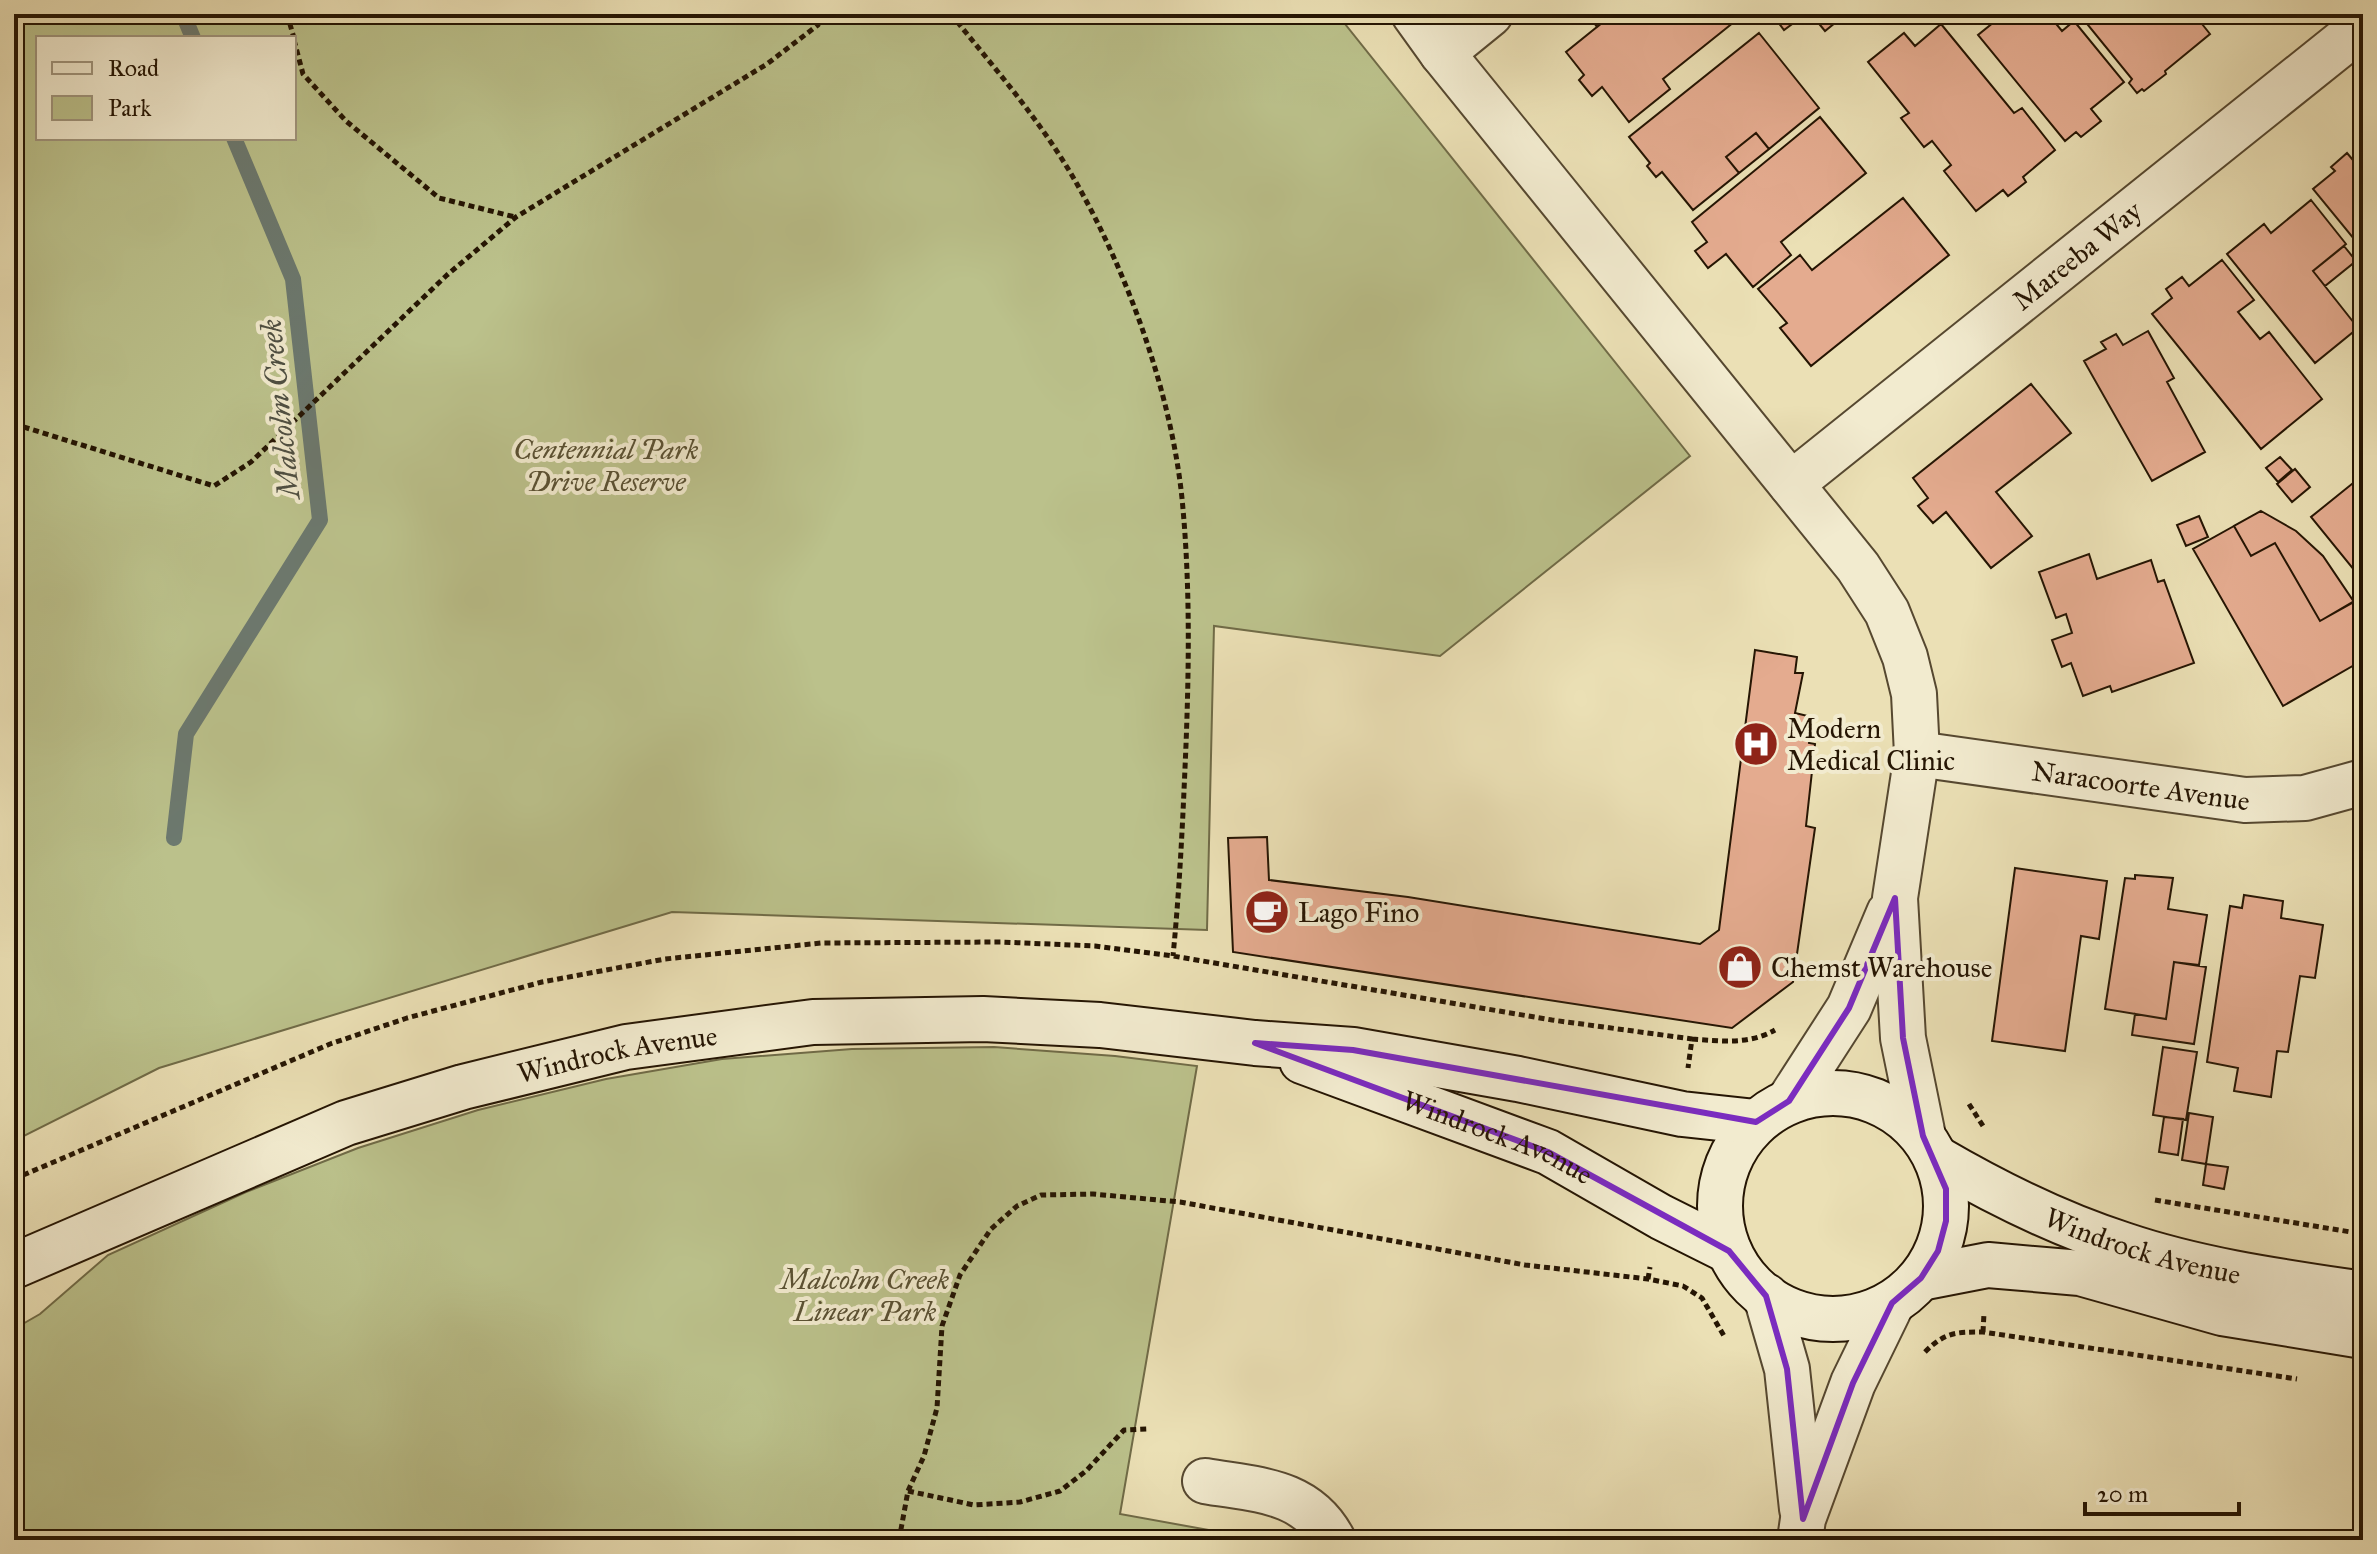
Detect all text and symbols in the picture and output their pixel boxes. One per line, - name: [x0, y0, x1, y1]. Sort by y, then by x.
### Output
- legend: [36, 36, 296, 140]
- text: Road: [108, 53, 159, 83]
- text: Park: [108, 93, 152, 123]
- street label: Mareeba Way: [2005, 192, 2149, 318]
- water label: Malcolm Creek: [253, 317, 308, 504]
- park label: Centennial Park Drive Reserve: [513, 432, 699, 499]
- place label: Modern Medical Clinic: [1787, 711, 1955, 778]
- hospital icon: Modern Medical Clinic: [1732, 720, 1780, 768]
- street label: Naracoorte Avenue: [2029, 753, 2252, 818]
- cafe icon: Lago Fino: [1243, 888, 1291, 936]
- place label: Lago Fino: [1298, 895, 1419, 930]
- shop icon: Chemst Warehouse: [1716, 943, 1764, 991]
- place label: Chemst Warehouse: [1771, 950, 1992, 985]
- street label: Windrock Avenue: [514, 1017, 719, 1091]
- street label: Windrock Avenue: [1398, 1082, 1599, 1192]
- street label: Windrock Avenue: [2039, 1199, 2244, 1292]
- park label: Malcolm Creek Linear Park: [778, 1262, 950, 1329]
- scale bar: [2085, 1466, 2239, 1516]
- text: 20 m: [2097, 1479, 2148, 1509]

